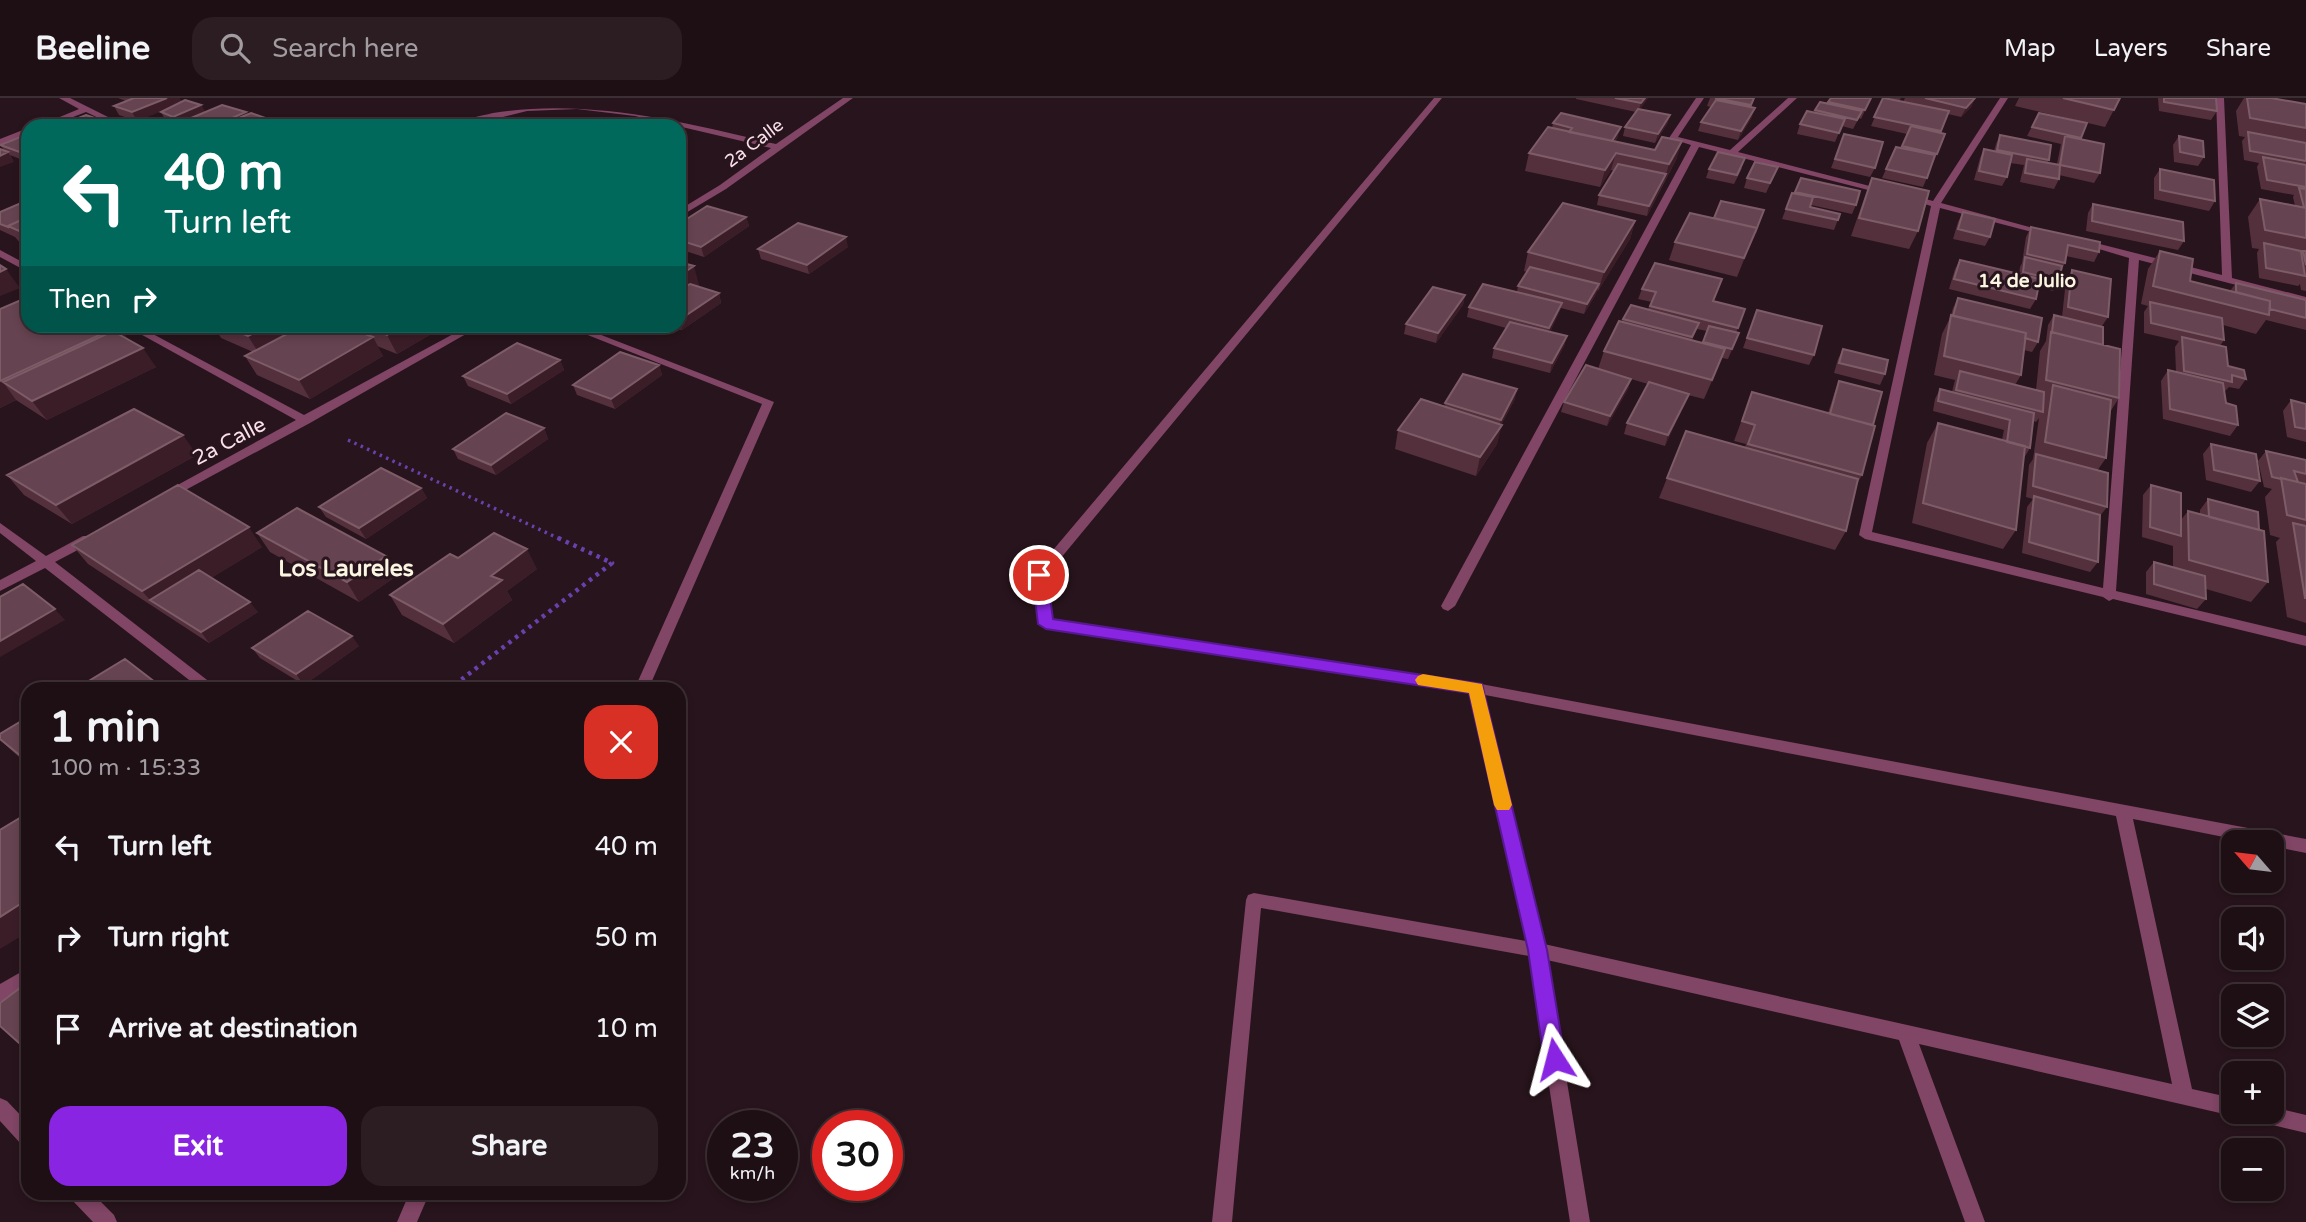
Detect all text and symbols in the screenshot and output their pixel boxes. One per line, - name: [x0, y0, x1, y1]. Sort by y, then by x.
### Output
- search box: [192, 17, 682, 80]
- text: Beeline: [35, 29, 150, 68]
- icon: search: [216, 29, 254, 67]
- text: Search here: [272, 33, 418, 64]
- text: Map: [2004, 34, 2056, 63]
- text: Layers: [2094, 34, 2168, 63]
- text: Share: [2206, 34, 2271, 63]
- street label: 2a Calle: [720, 114, 788, 172]
- text: 40 m: [164, 144, 283, 203]
- icon: left: [49, 147, 140, 238]
- text: Turn left: [164, 204, 291, 242]
- district label: 14 de Julio: [1978, 270, 2076, 292]
- icon: right: [125, 280, 163, 318]
- text: Then: [49, 284, 111, 315]
- street label: 2a Calle: [188, 412, 270, 471]
- pin: [1009, 545, 1069, 605]
- district label: Los Laureles: [278, 555, 414, 583]
- icon: arrive: [1020, 556, 1058, 594]
- text: 1 min: [49, 702, 161, 753]
- button: close: [584, 705, 658, 779]
- text: 100 m · 15:33: [49, 754, 201, 782]
- icon: left: [49, 828, 87, 866]
- north arrow: [2221, 830, 2284, 892]
- map controls: [2221, 830, 2284, 1201]
- text: Turn left: [108, 831, 211, 862]
- text: 40 m: [595, 831, 658, 862]
- button: sound: [2221, 907, 2284, 970]
- icon: right: [49, 919, 87, 957]
- text: Turn right: [108, 922, 229, 953]
- text: 50 m: [595, 922, 658, 953]
- button: layers: [2221, 984, 2284, 1047]
- icon: arrive: [49, 1010, 87, 1048]
- text: Arrive at destination: [108, 1013, 358, 1044]
- text: 10 m: [595, 1013, 658, 1044]
- position arrow: [1518, 1022, 1592, 1096]
- button: +: [2221, 1061, 2284, 1124]
- button: Exit: [49, 1106, 347, 1186]
- button: Share: [361, 1106, 658, 1186]
- speed limit sign: 30: [812, 1110, 903, 1201]
- text: 23: [731, 1125, 774, 1167]
- button: −: [2221, 1138, 2284, 1201]
- text: km/h: [730, 1162, 775, 1184]

